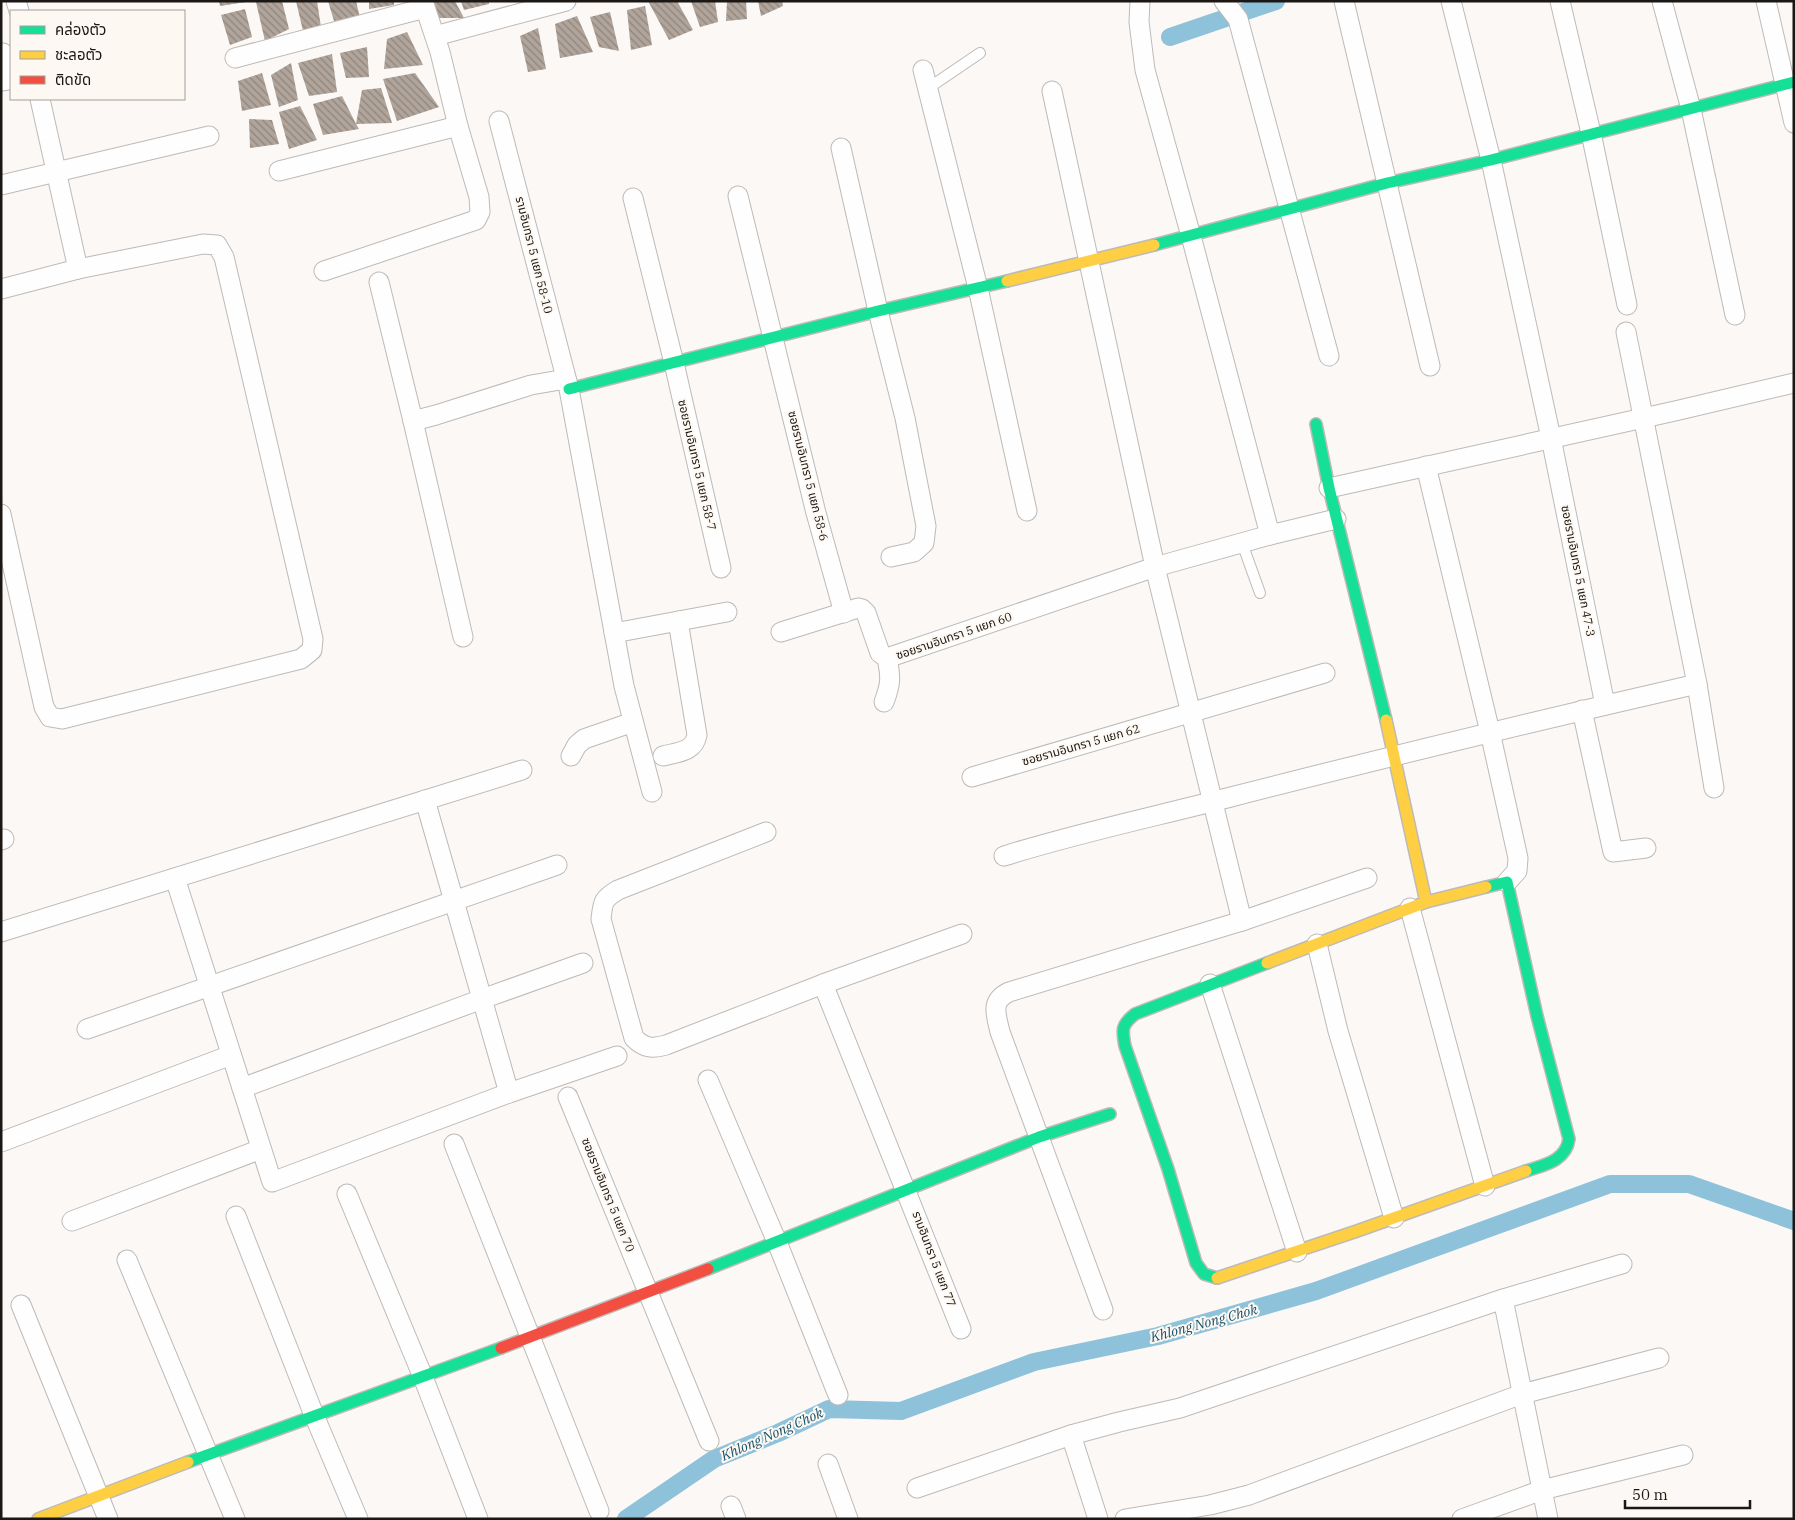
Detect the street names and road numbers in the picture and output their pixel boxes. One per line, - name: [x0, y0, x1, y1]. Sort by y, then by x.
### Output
- street label: รามอินทรา 5 แยก 58-10: [513, 195, 556, 315]
- street label: ซอยรามอินทรา 5 แยก 58-7: [675, 398, 720, 532]
- street label: ซอยรามอินทรา 5 แยก 58-6: [785, 409, 832, 543]
- street label: ซอยรามอินทรา 5 แยก 47-3: [1558, 504, 1599, 638]
- street label: ซอยรามอินทรา 5 แยก 60: [894, 609, 1014, 662]
- street label: ซอยรามอินทรา 5 แยก 62: [1020, 721, 1141, 769]
- street label: ซอยรามอินทรา 5 แยก 70: [579, 1136, 638, 1254]
- street label: รามอินทรา 5 แยก 77: [909, 1209, 960, 1309]

